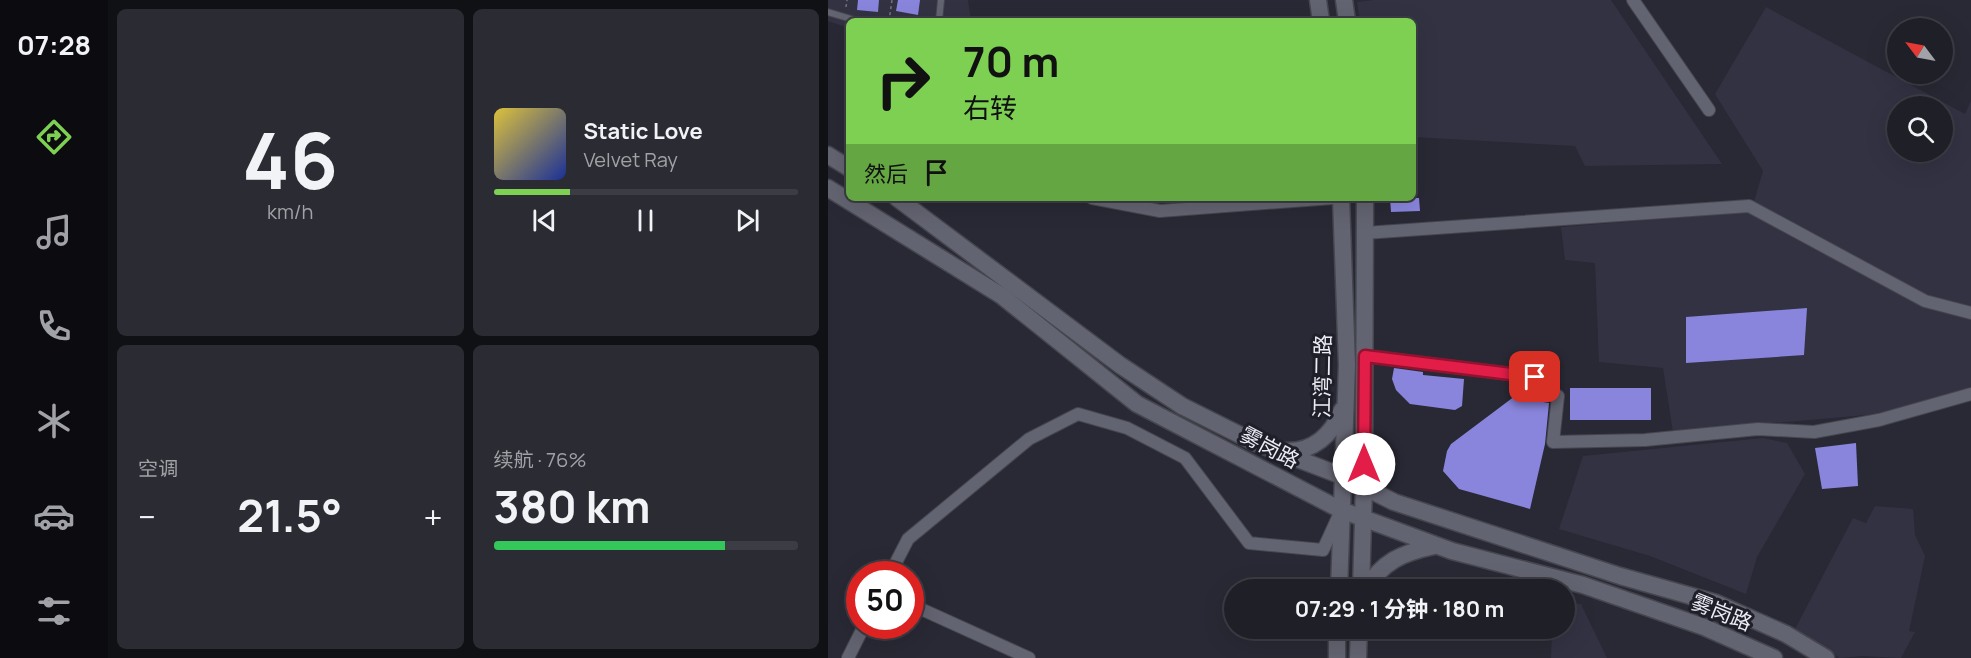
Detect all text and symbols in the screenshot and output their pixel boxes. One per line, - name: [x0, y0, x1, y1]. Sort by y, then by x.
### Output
- north arrow: [1887, 18, 1953, 84]
- map controls: [1887, 18, 1953, 162]
- text: 07:28: [17, 26, 91, 63]
- text: 70 m: [963, 32, 1059, 90]
- icon: right: [864, 42, 942, 120]
- text: 右转: [963, 89, 1017, 126]
- button: search: [1887, 96, 1953, 162]
- text: 46: [242, 106, 338, 212]
- icon: directions: [33, 116, 75, 158]
- text: Static Love: [584, 116, 703, 146]
- text: Velvet Ray: [584, 146, 678, 173]
- icon: arrive: [920, 156, 953, 189]
- text: 然后: [864, 159, 908, 189]
- text: km/h: [267, 198, 314, 225]
- icon: previous: [528, 204, 561, 237]
- icon: pause: [629, 204, 662, 237]
- icon: next: [731, 204, 764, 237]
- icon: music: [33, 211, 75, 253]
- icon: phone: [33, 305, 75, 347]
- street label: 江湾二路: [1307, 334, 1337, 418]
- pin: [1509, 351, 1560, 402]
- icon: arrive: [1518, 360, 1551, 393]
- icon: climate: [33, 400, 75, 442]
- street label: 雾岗路: [1236, 420, 1304, 474]
- position arrow: [1332, 432, 1396, 496]
- text: 续航 · 76%: [494, 446, 587, 473]
- text: 空调: [138, 455, 178, 482]
- text: 380 km: [494, 475, 651, 537]
- text: 21.5°: [237, 484, 342, 546]
- text: −: [138, 494, 156, 539]
- text: +: [423, 494, 442, 539]
- icon: car: [33, 495, 75, 537]
- speed limit sign: 50: [846, 561, 924, 639]
- street label: 雾岗路: [1688, 587, 1756, 637]
- icon: filters: [33, 590, 75, 632]
- text: 07:29 · 1 分钟 · 180 m: [1295, 594, 1504, 624]

